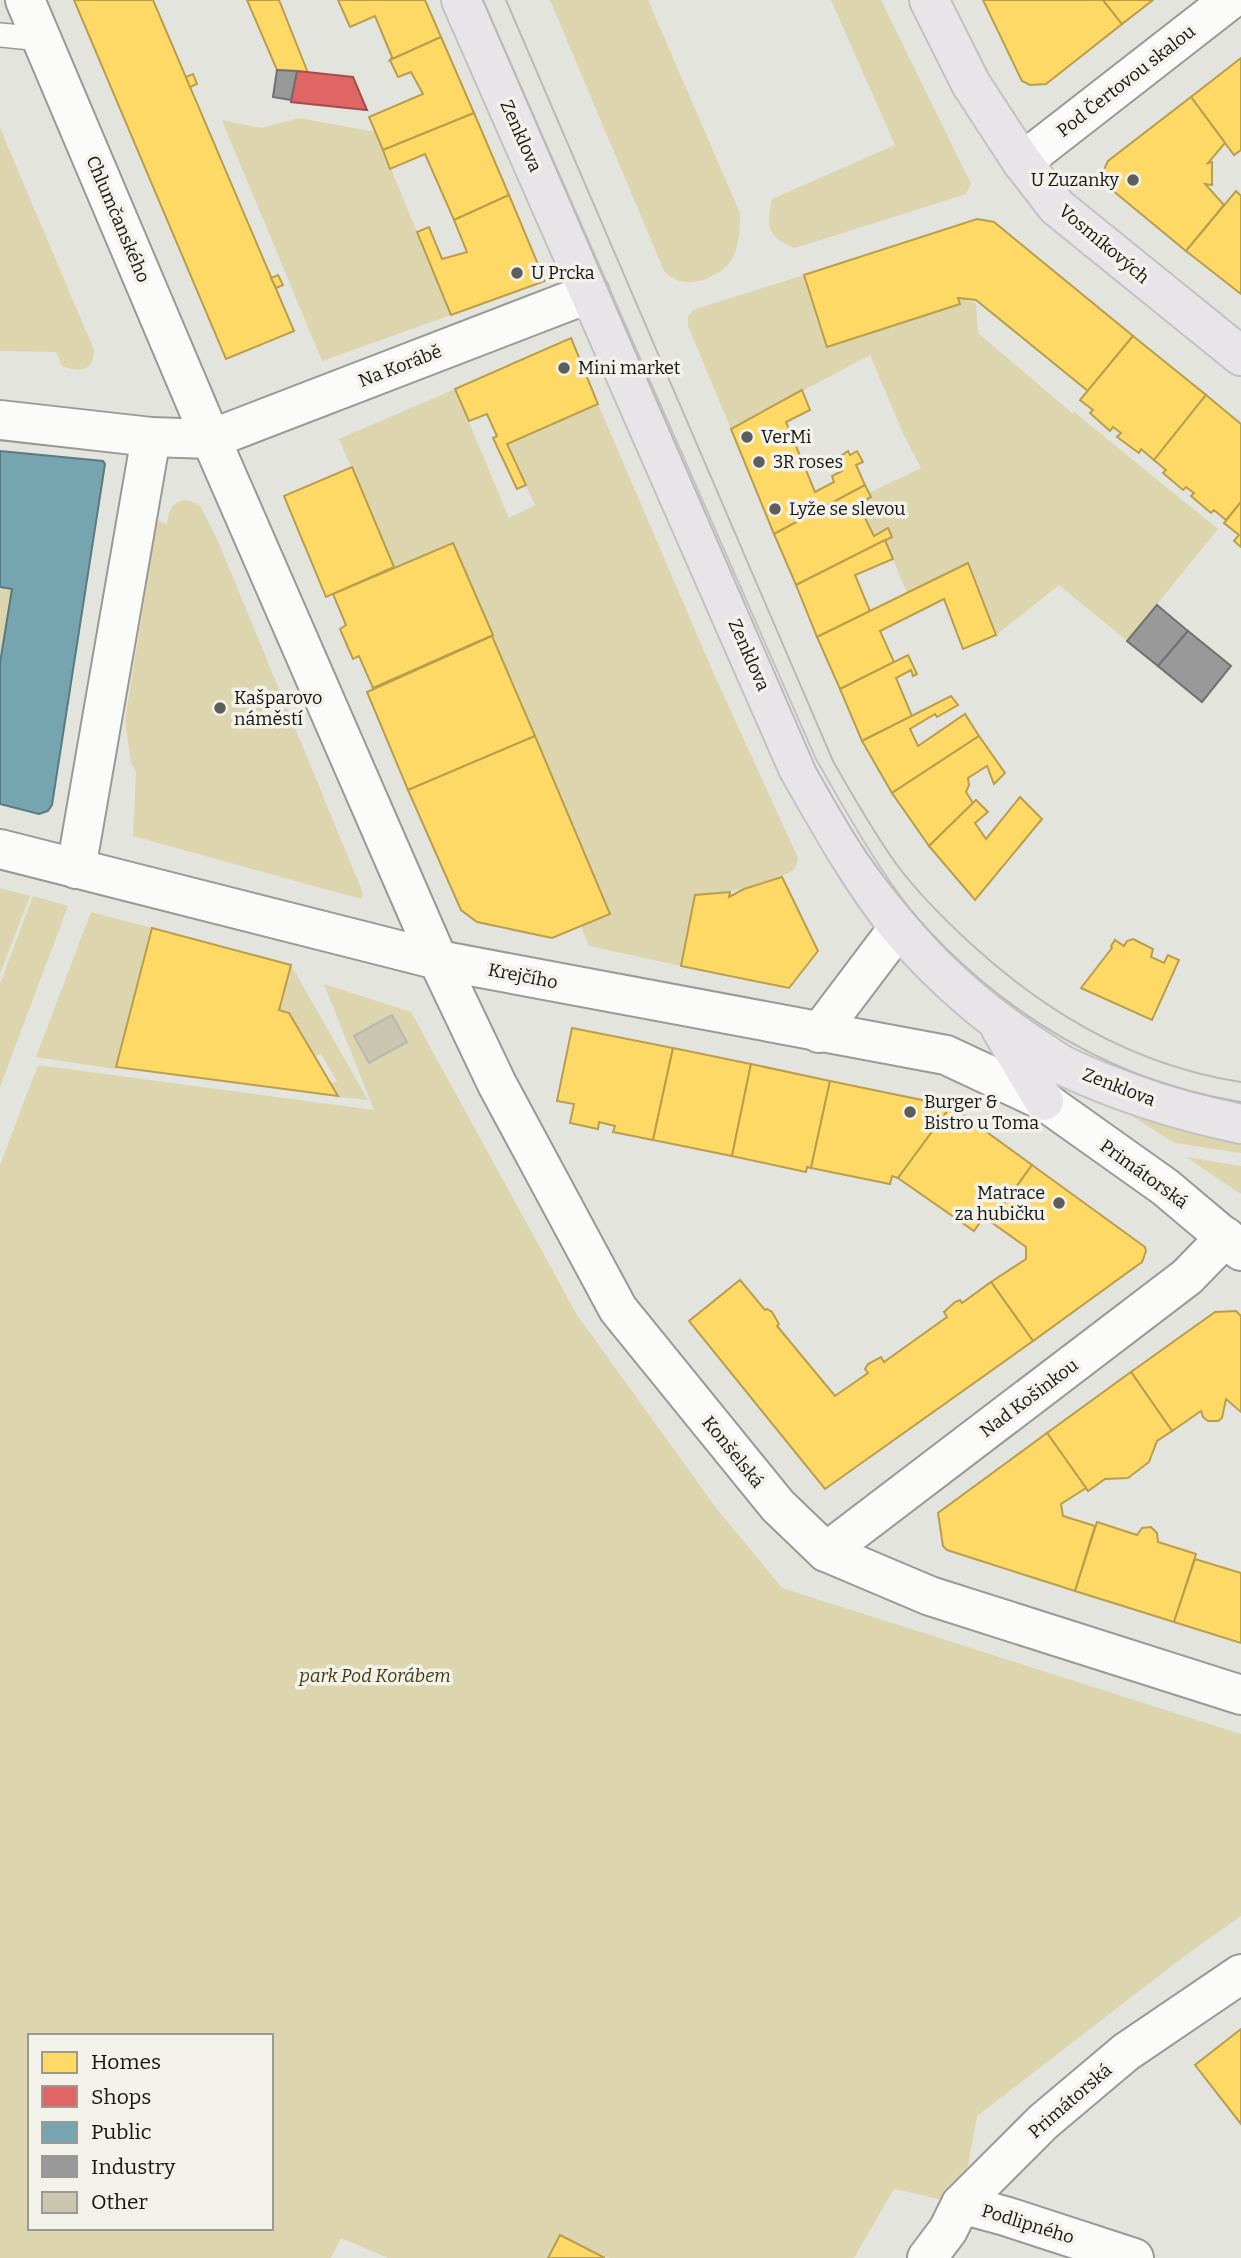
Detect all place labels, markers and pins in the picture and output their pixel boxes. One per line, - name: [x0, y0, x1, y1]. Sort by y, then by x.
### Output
- place label: U Zuzanky: [1031, 169, 1119, 191]
- marker: U Zuzanky: [1125, 172, 1141, 188]
- place label: U Prcka: [531, 262, 595, 284]
- marker: U Prcka: [509, 265, 525, 281]
- place label: Mini market: [578, 357, 681, 379]
- marker: Mini market: [556, 360, 572, 376]
- place label: VerMi: [761, 426, 811, 448]
- marker: VerMi: [739, 429, 755, 445]
- place label: 3R roses: [773, 451, 843, 473]
- marker: 3R roses: [751, 454, 767, 470]
- place label: Lyže se slevou: [789, 498, 905, 520]
- marker: Lyže se slevou: [767, 501, 783, 517]
- place label: Kašparovo náměstí: [234, 687, 322, 730]
- marker: Kašparovo náměstí: [212, 700, 228, 716]
- place label: Burger & Bistro u Toma: [924, 1091, 1039, 1134]
- marker: Burger & Bistro u Toma: [902, 1104, 918, 1120]
- place label: Matrace za hubičku: [955, 1182, 1045, 1225]
- marker: Matrace za hubičku: [1051, 1195, 1067, 1211]

